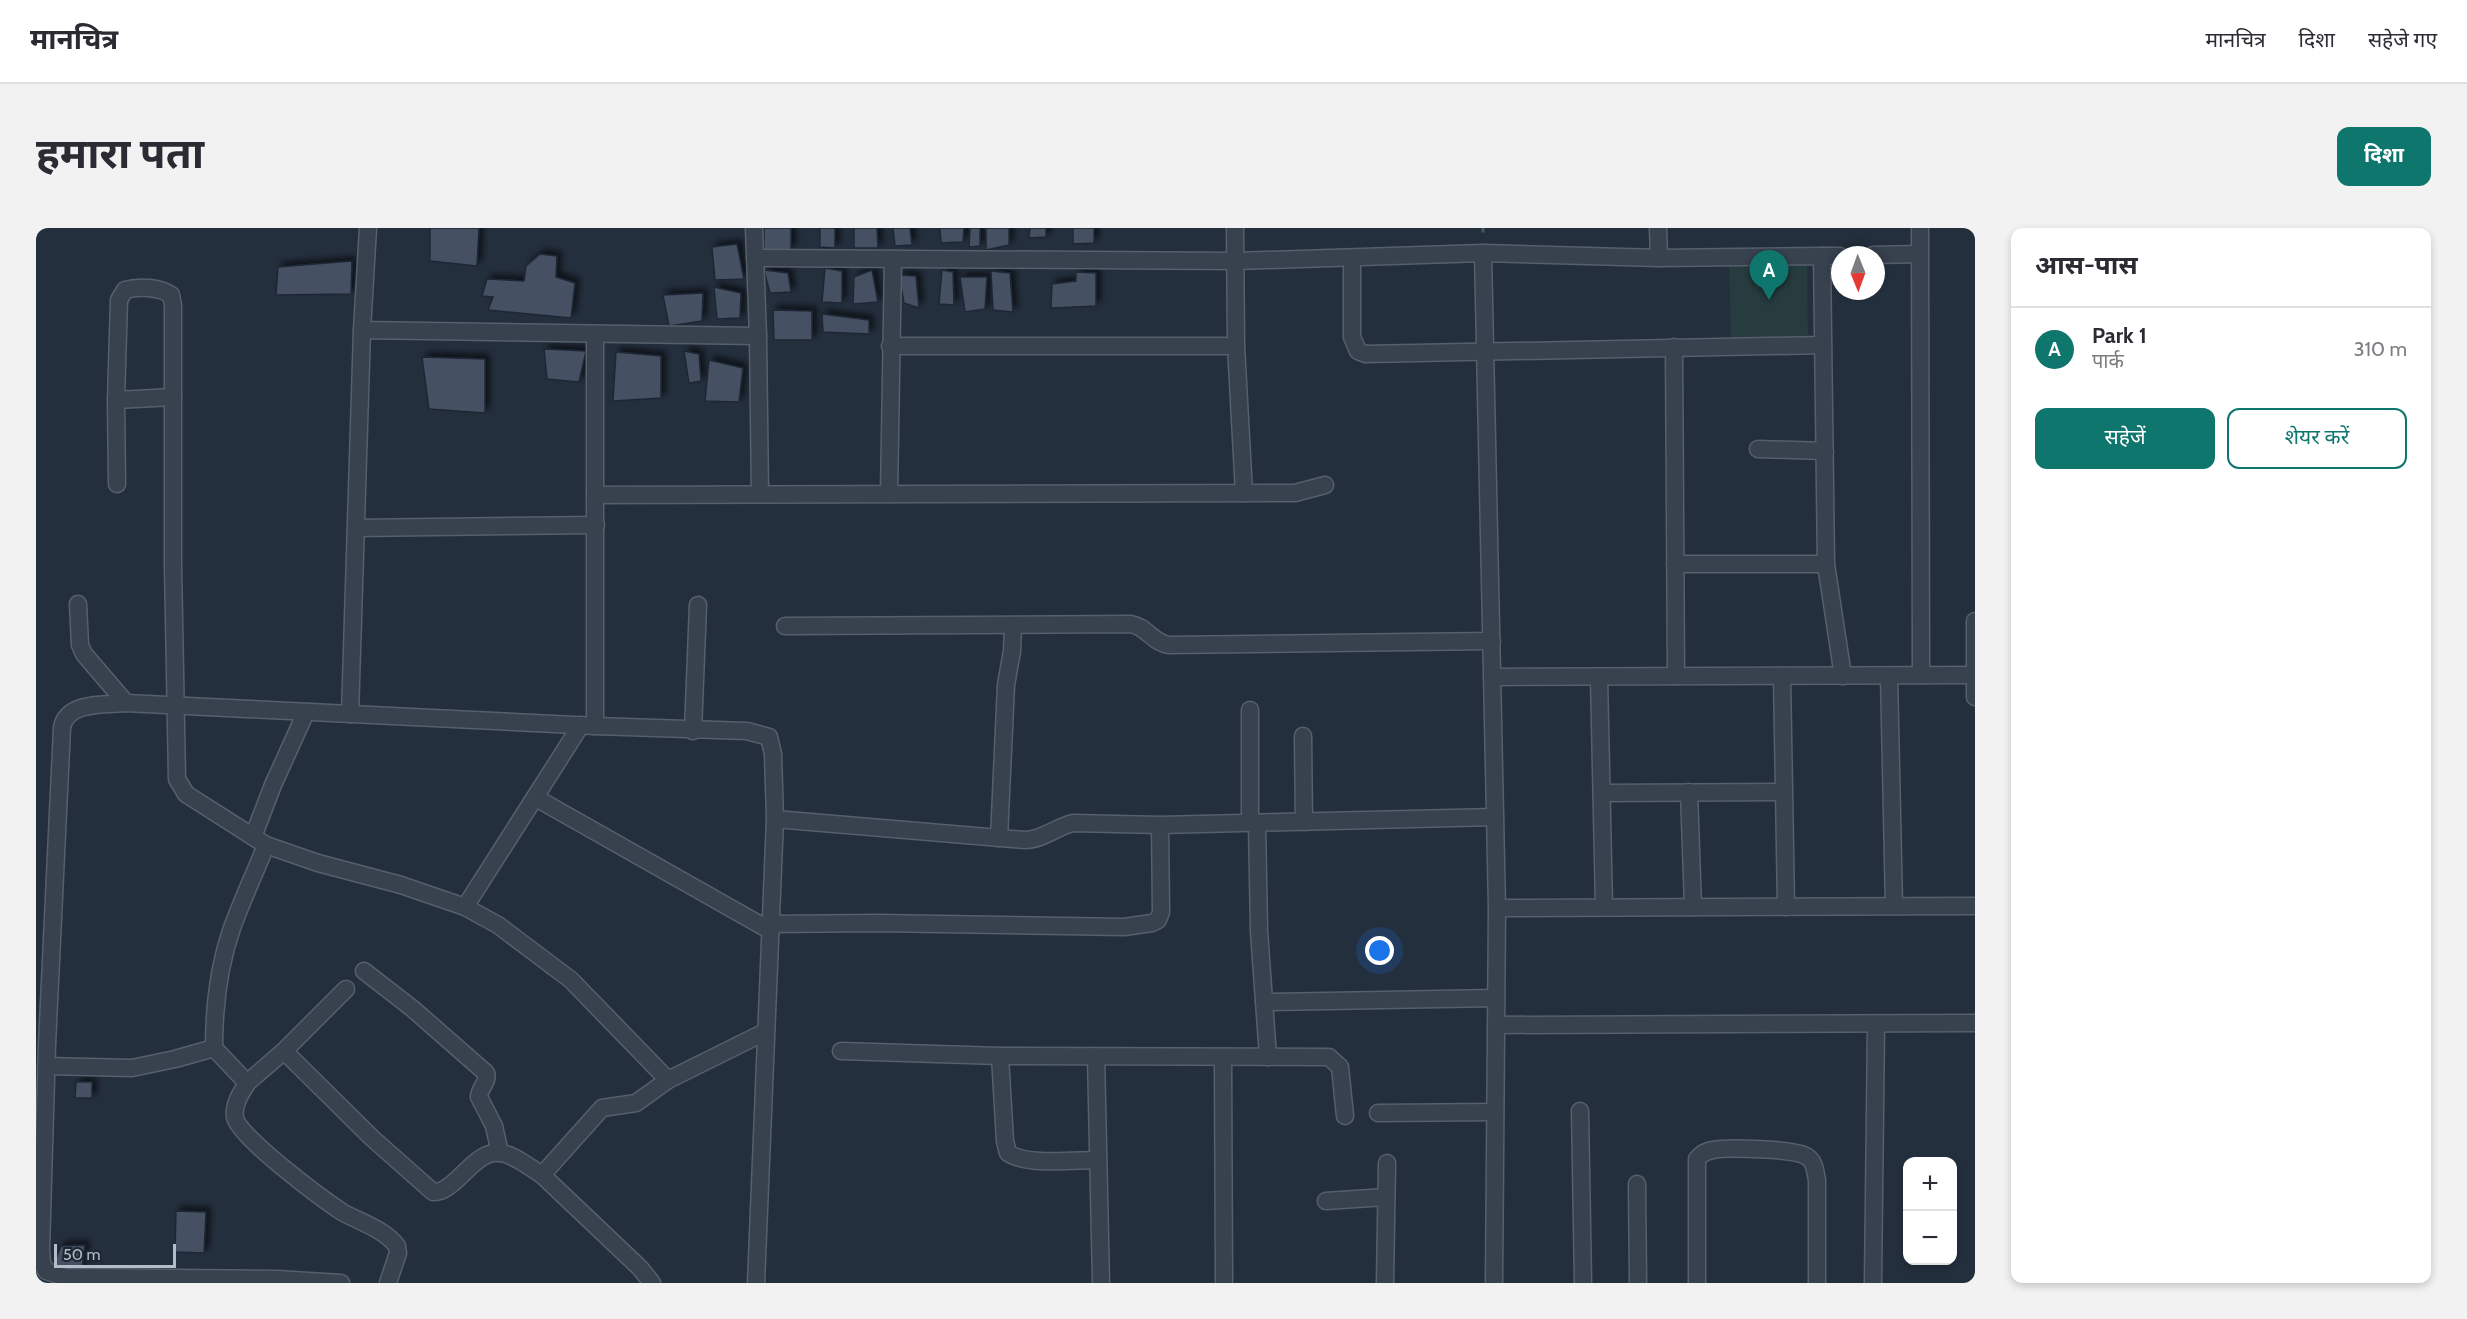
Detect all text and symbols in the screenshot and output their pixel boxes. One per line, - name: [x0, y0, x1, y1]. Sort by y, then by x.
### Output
- text: मानचित्र: [30, 22, 118, 56]
- text: मानचित्र: [2206, 27, 2266, 52]
- text: दिशा: [2299, 27, 2335, 52]
- text: सहेजे गए: [2368, 27, 2437, 52]
- text: हमारा पता: [36, 127, 204, 179]
- button: दिशा: [2337, 127, 2431, 186]
- north arrow: [1831, 246, 1885, 300]
- text: आस-पास: [2035, 249, 2138, 281]
- pin: A: [1750, 250, 1788, 300]
- text: Park 1: [2092, 322, 2147, 349]
- text: A: [2048, 337, 2061, 361]
- text: 310 m: [2354, 337, 2407, 361]
- text: पार्क: [2092, 349, 2124, 373]
- button: सहेजें: [2035, 408, 2215, 469]
- button: शेयर करें: [2227, 408, 2407, 469]
- your location: [1365, 936, 1394, 965]
- map controls: [1903, 1157, 1957, 1265]
- button: +: [1903, 1157, 1957, 1211]
- button: −: [1903, 1211, 1957, 1265]
- scale bar: [54, 1241, 176, 1268]
- text: 50 m: [63, 1245, 100, 1264]

